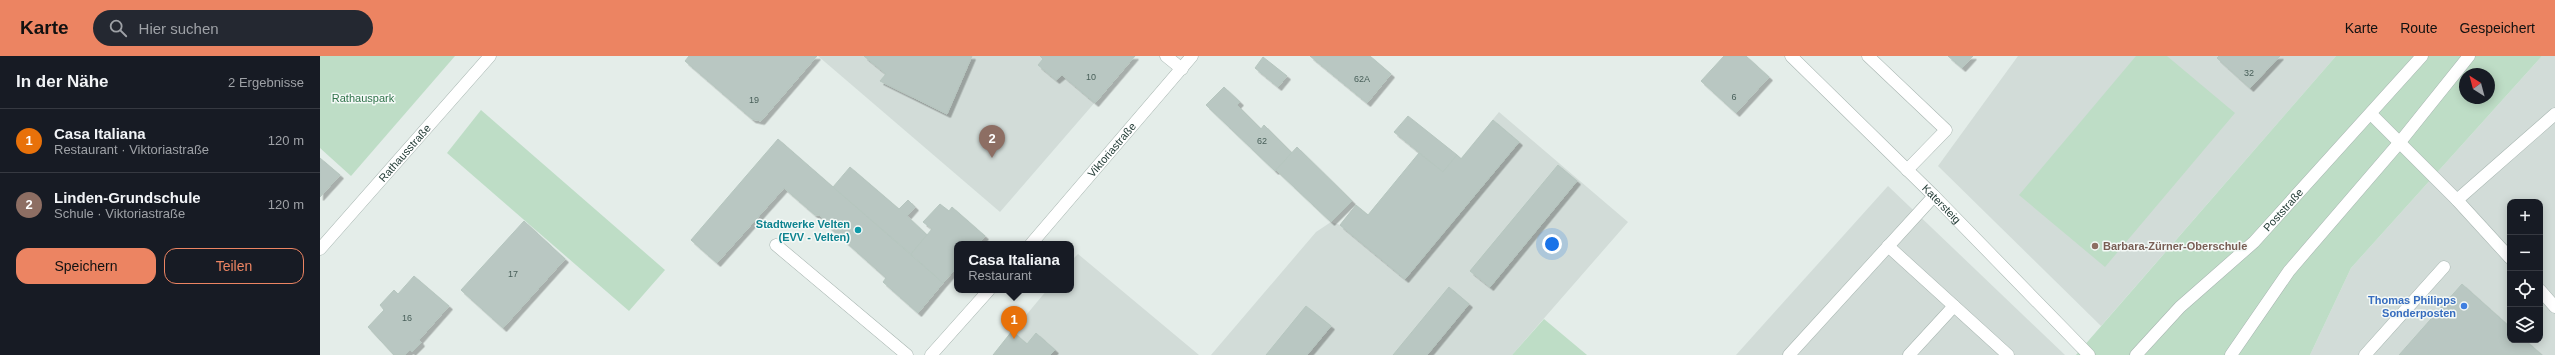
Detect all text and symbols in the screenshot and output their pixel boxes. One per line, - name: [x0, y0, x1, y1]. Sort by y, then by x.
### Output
- search box: [93, 10, 373, 46]
- text: Karte: [20, 17, 69, 38]
- icon: search: [107, 17, 129, 39]
- text: Hier suchen: [139, 20, 219, 37]
- text: Karte: [2345, 20, 2378, 36]
- text: Route: [2400, 20, 2438, 36]
- text: Gespeichert: [2460, 20, 2535, 36]
- house number: 32: [2244, 68, 2254, 78]
- north arrow: [2459, 68, 2495, 104]
- text: In der Nähe: [16, 72, 109, 91]
- house number: 10: [1086, 72, 1096, 82]
- house number: 62A: [1354, 74, 1370, 84]
- text: 2 Ergebnisse: [228, 75, 304, 90]
- park label: Rathauspark: [332, 92, 395, 104]
- house number: 6: [1731, 92, 1737, 102]
- house number: 19: [749, 95, 759, 105]
- street label: Viktoriastraße: [1085, 120, 1138, 179]
- street label: Rathausstraße: [376, 122, 433, 184]
- text: Casa Italiana: [54, 125, 146, 142]
- pin: 2: [979, 125, 1005, 158]
- text: 1: [25, 133, 33, 148]
- text: 120 m: [268, 133, 304, 148]
- house number: 62: [1257, 136, 1267, 146]
- text: Restaurant · Viktoriastraße: [54, 142, 209, 157]
- street label: Katersteig: [1920, 182, 1963, 226]
- street label: Poststraße: [2261, 186, 2305, 234]
- text: Linden-Grundschule: [54, 189, 201, 206]
- text: 2: [25, 197, 33, 212]
- text: 120 m: [268, 197, 304, 212]
- map controls: [2507, 199, 2543, 343]
- button: +: [2507, 199, 2543, 235]
- text: Schule · Viktoriastraße: [54, 206, 185, 221]
- place label: Stadtwerke Velten (EVV - Velten): [756, 218, 850, 243]
- marker: Stadtwerke Velten (EVV - Velten): [853, 225, 863, 235]
- your location: [1542, 234, 1562, 254]
- button: −: [2507, 235, 2543, 271]
- place label: Barbara-Zürner-Oberschule: [2103, 240, 2247, 252]
- popup: [954, 241, 1074, 293]
- marker: Barbara-Zürner-Oberschule: [2090, 241, 2100, 251]
- button: Speichern: [16, 248, 156, 284]
- button: Teilen: [164, 248, 304, 284]
- text: Casa Italiana: [968, 251, 1060, 268]
- text: Restaurant: [968, 268, 1032, 283]
- house number: 17: [508, 269, 518, 279]
- button: locate: [2507, 271, 2543, 307]
- place label: Thomas Philipps Sonderposten: [2368, 294, 2456, 319]
- marker: Thomas Philipps Sonderposten: [2459, 301, 2469, 311]
- pin: 1: [1001, 306, 1027, 339]
- button: layers: [2507, 307, 2543, 343]
- house number: 16: [402, 313, 412, 323]

